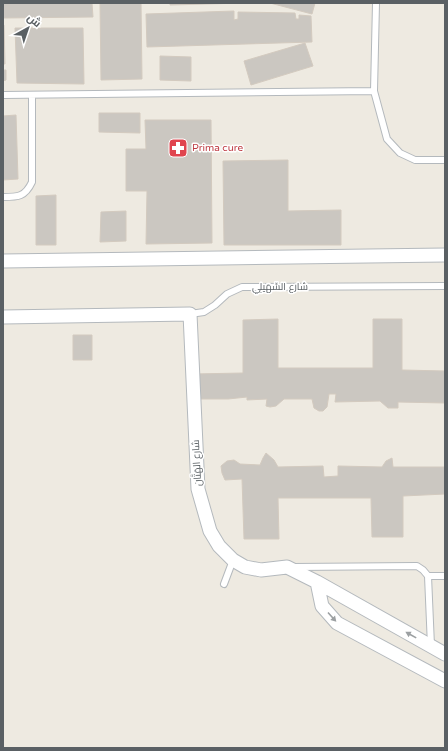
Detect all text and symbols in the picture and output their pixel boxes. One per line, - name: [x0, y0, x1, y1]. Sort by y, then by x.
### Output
- north arrow: [8, 8, 48, 48]
- text: ش: [25, 11, 44, 30]
- pharmacy icon: Prima cure: [167, 137, 189, 159]
- place label: Prima cure: [192, 142, 243, 154]
- street label: شارع السِّهَيلِي: [252, 281, 308, 294]
- street label: شارع الهَتَّان: [188, 439, 204, 487]
- one-way arrow: [327, 612, 337, 622]
- one-way arrow: [405, 631, 417, 638]

